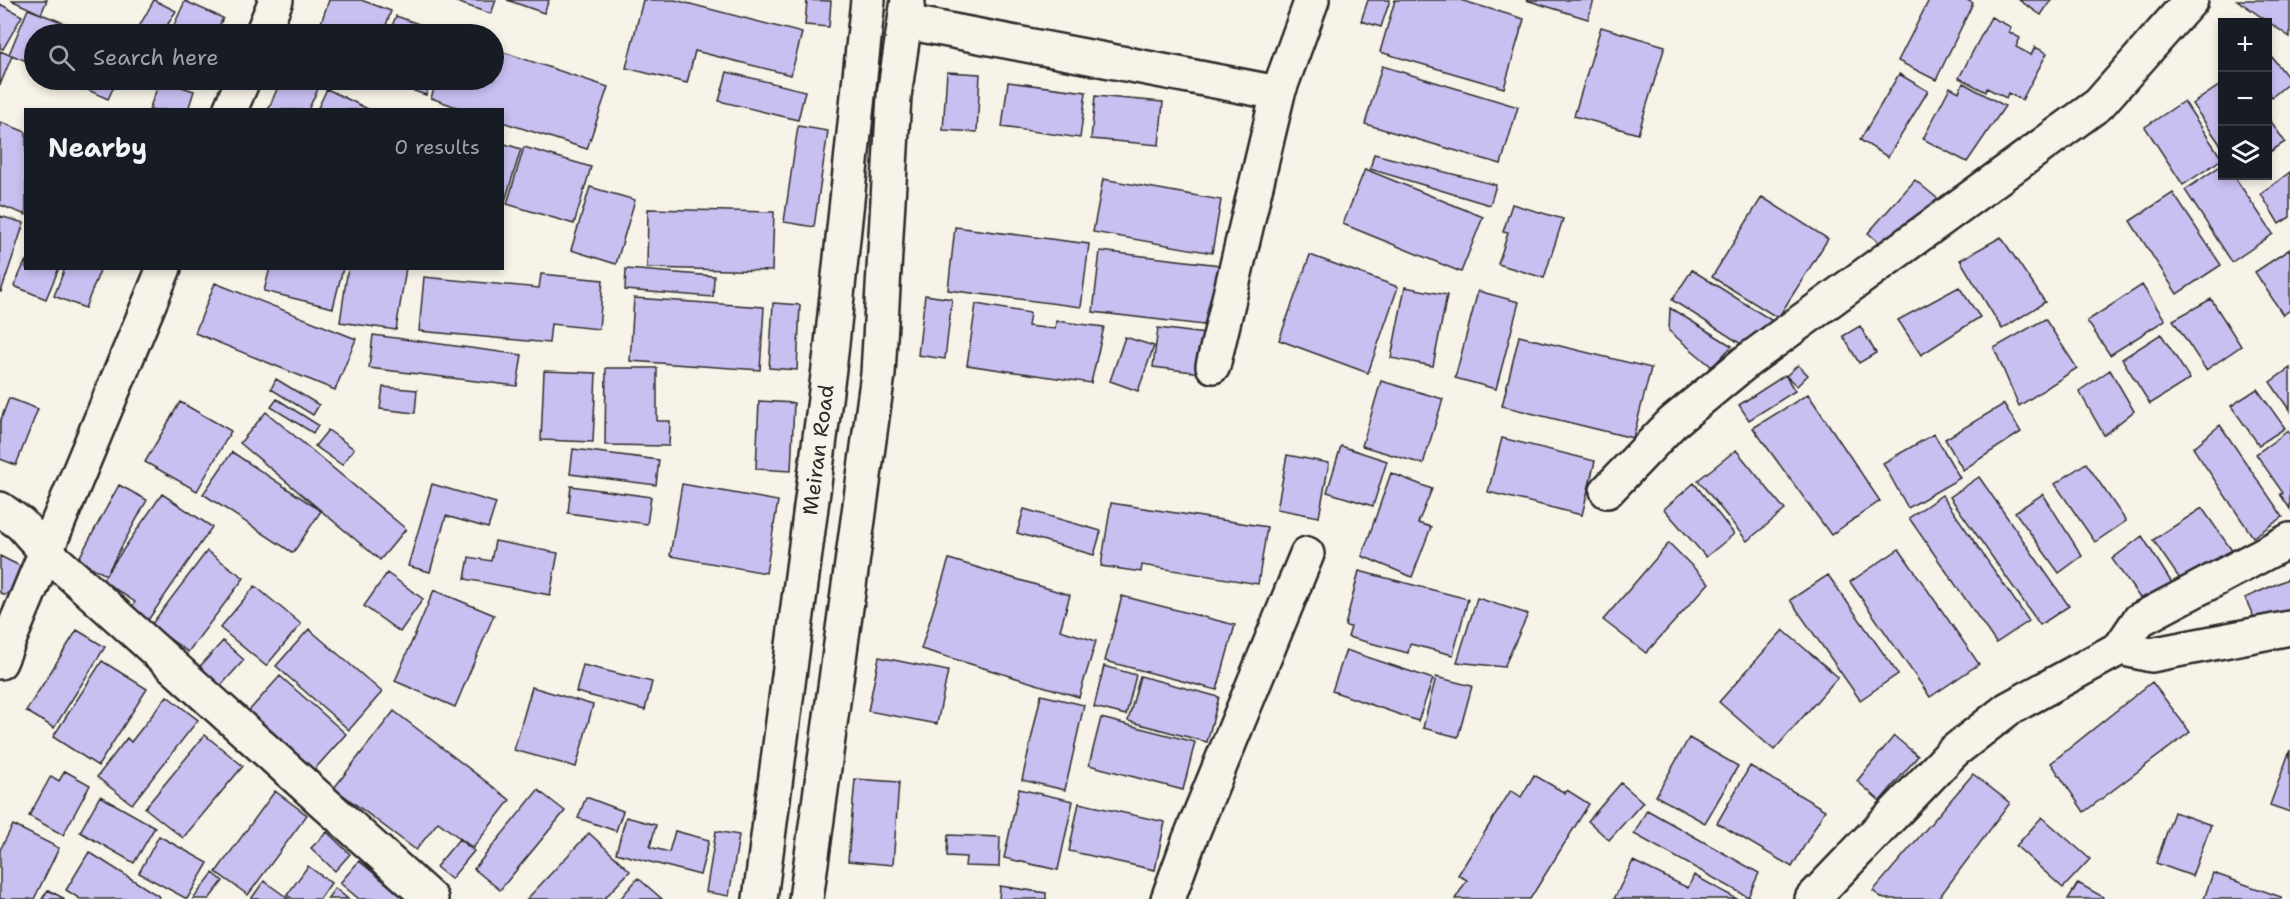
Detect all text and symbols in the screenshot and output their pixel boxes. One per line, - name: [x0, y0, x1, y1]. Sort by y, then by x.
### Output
- map controls: [2218, 18, 2272, 180]
- button: +: [2218, 18, 2272, 72]
- search box: [24, 24, 504, 90]
- icon: search: [45, 41, 78, 74]
- text: Search here: [93, 43, 219, 72]
- button: −: [2218, 72, 2272, 126]
- button: layers: [2218, 126, 2272, 180]
- text: Nearby: [48, 130, 147, 165]
- text: 0 results: [394, 134, 480, 160]
- street label: Meiran Road: [796, 383, 841, 517]

